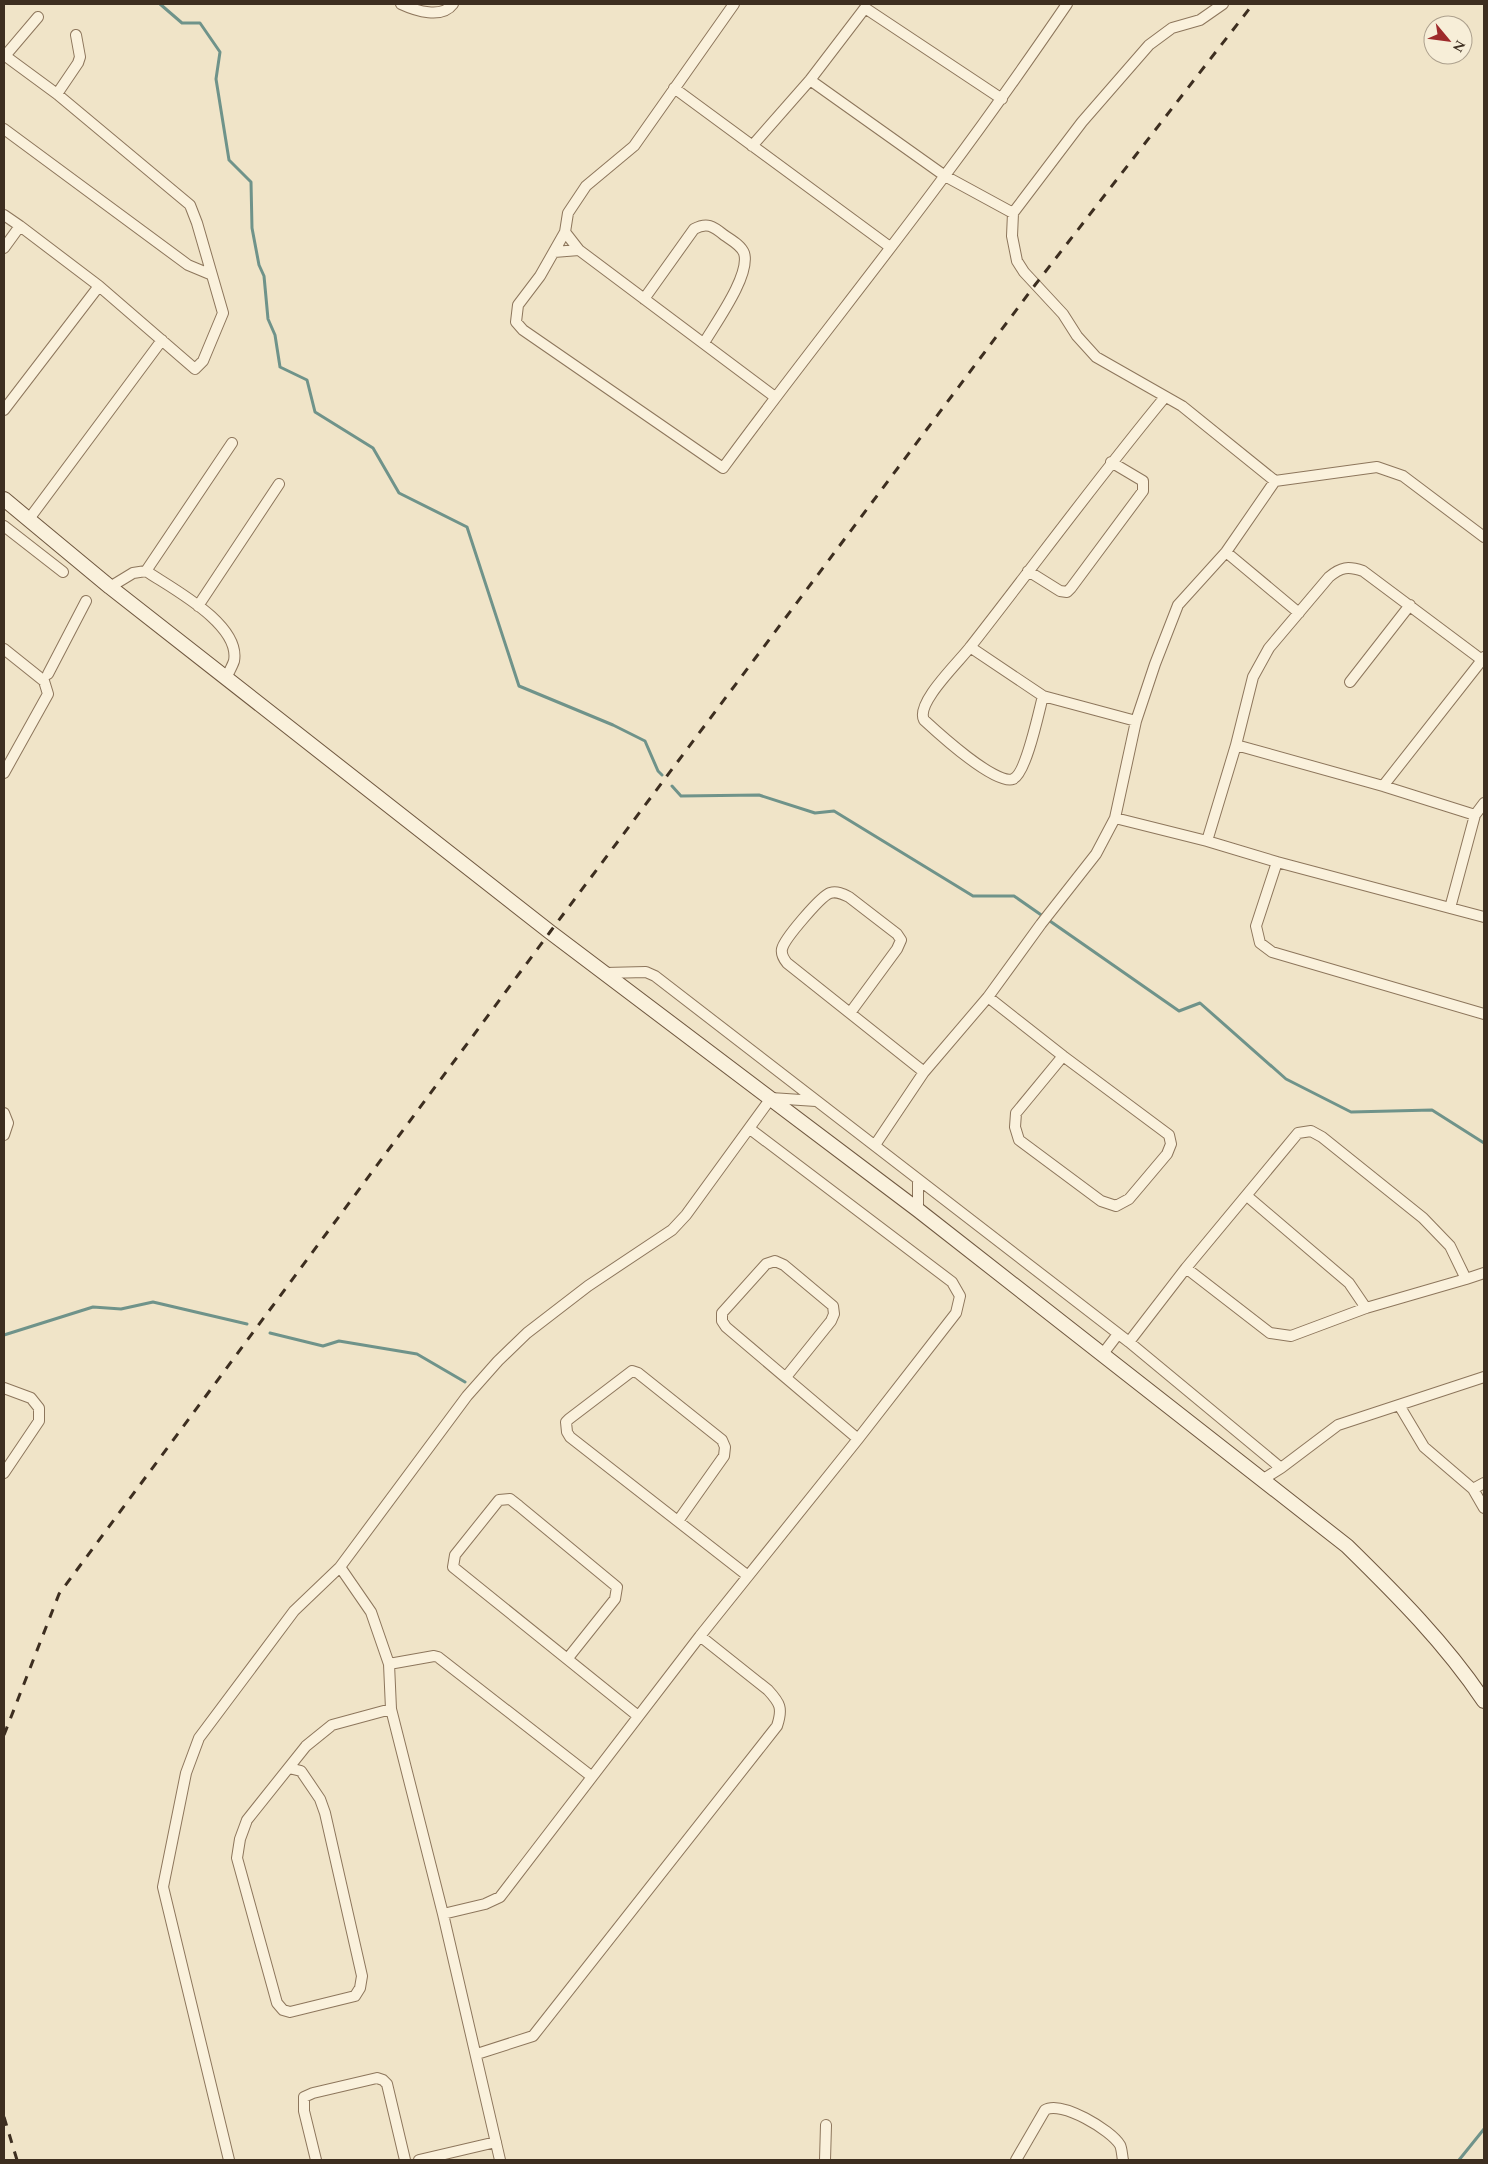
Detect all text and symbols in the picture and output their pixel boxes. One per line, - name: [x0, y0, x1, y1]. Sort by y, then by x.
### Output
- north arrow: [1423, 15, 1473, 65]
- text: N: [1447, 36, 1471, 56]

